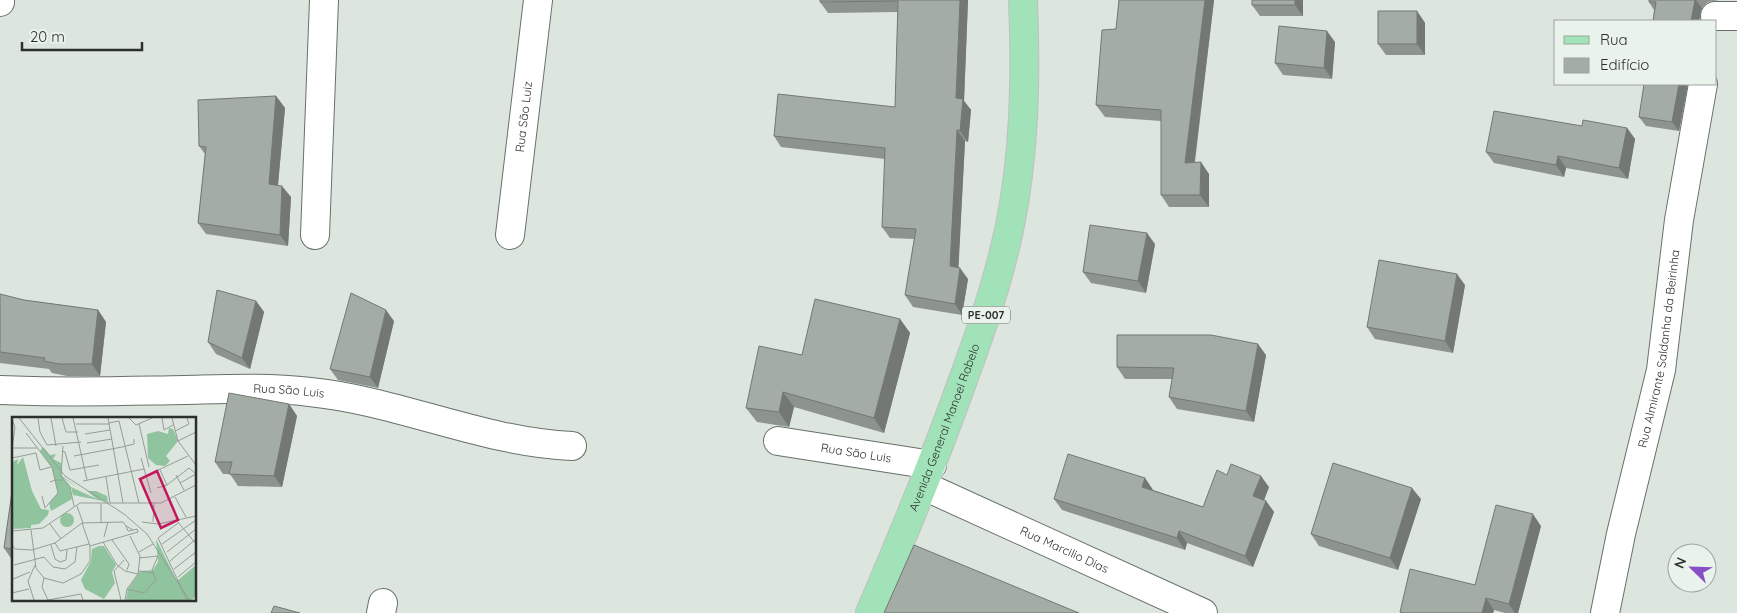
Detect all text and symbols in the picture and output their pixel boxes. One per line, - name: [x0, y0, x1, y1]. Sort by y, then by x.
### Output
- scale bar: [22, 20, 142, 52]
- legend: [1554, 20, 1717, 85]
- text: 20 m: [30, 27, 65, 46]
- text: Rua: [1600, 30, 1628, 49]
- text: Edifício: [1600, 55, 1649, 74]
- street label: Rua São Luiz: [512, 80, 535, 153]
- street label: Rua Almirante Saldanha da Beirinha: [1634, 249, 1682, 449]
- road number: PE-007: [962, 306, 1010, 324]
- street label: Avenida General Manoel Rabelo: [905, 341, 983, 513]
- street label: Rua São Luis: [253, 381, 326, 401]
- inset map: [12, 417, 196, 600]
- street label: Rua São Luis: [820, 440, 893, 466]
- street label: Rua Marcilio Dias: [1018, 523, 1111, 576]
- north arrow: [1667, 543, 1717, 593]
- text: N: [1670, 555, 1690, 571]

